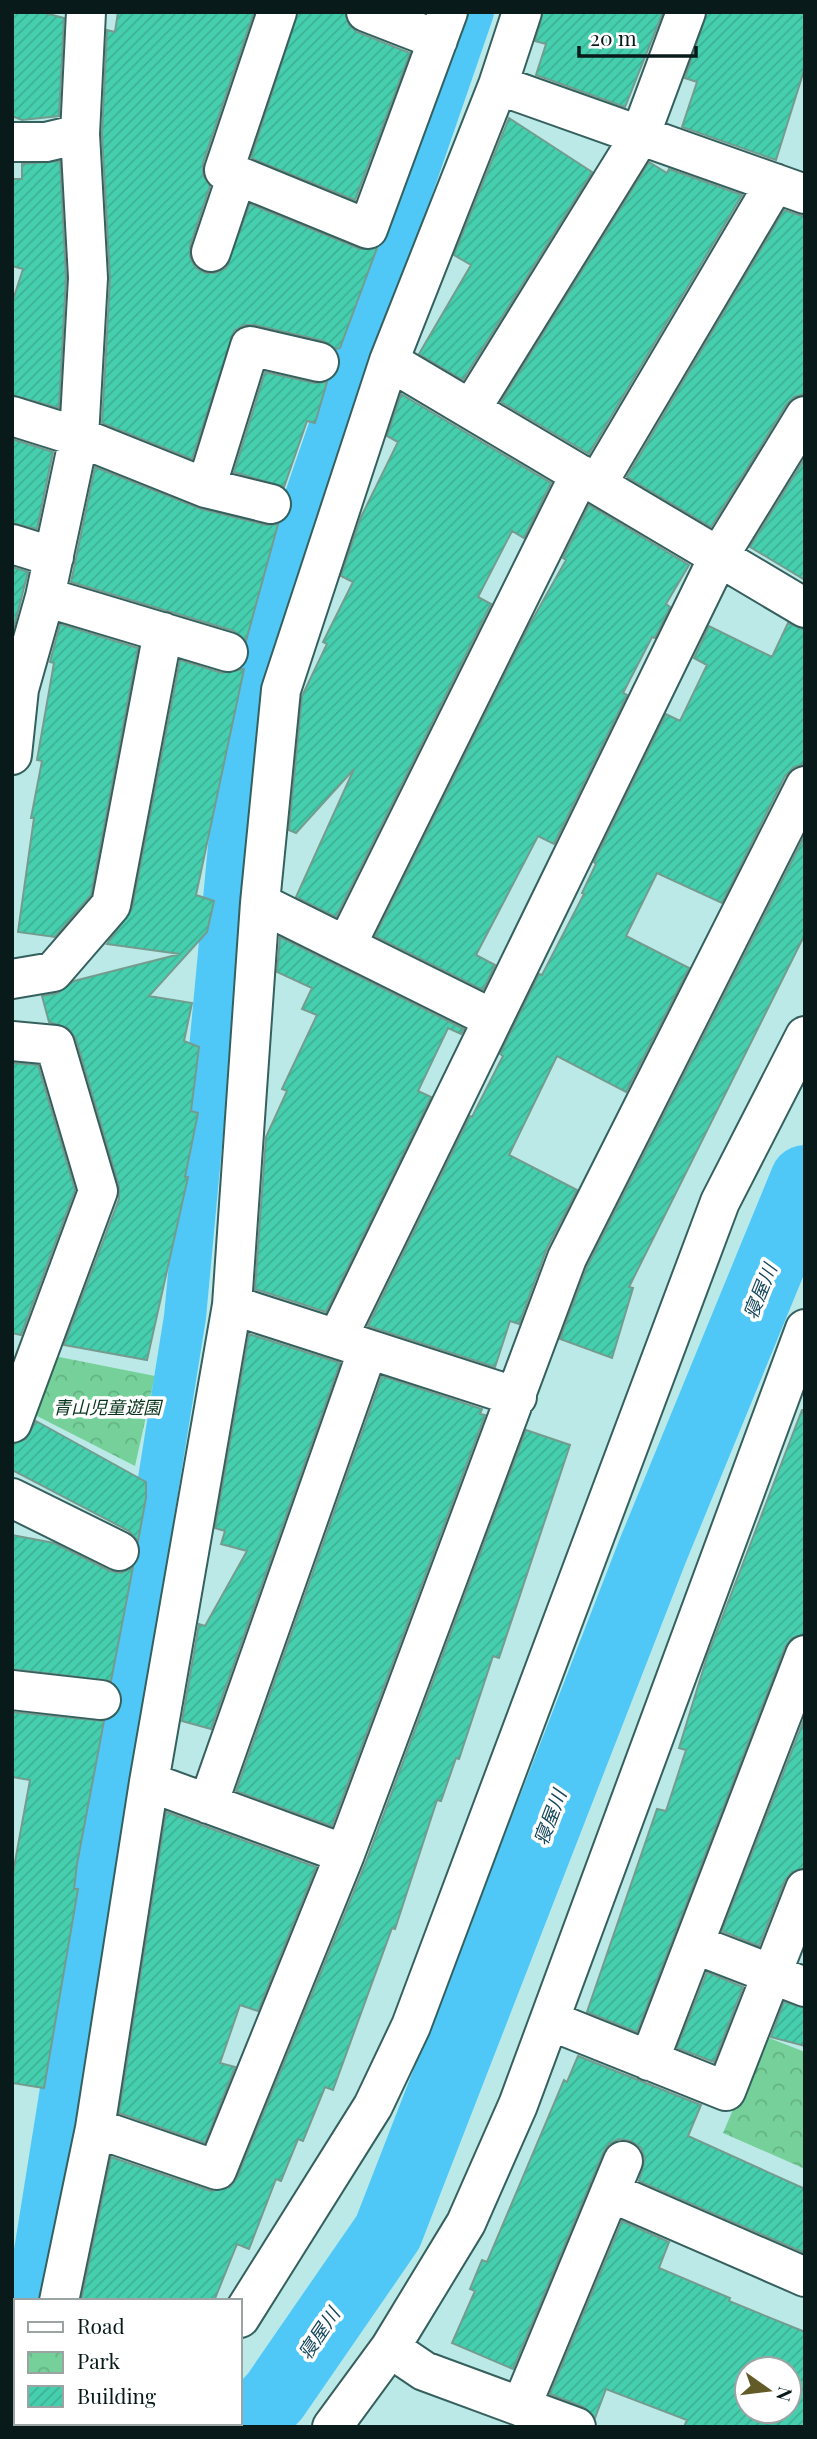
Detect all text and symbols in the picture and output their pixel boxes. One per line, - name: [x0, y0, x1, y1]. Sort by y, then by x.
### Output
- scale bar: [579, 14, 696, 58]
- text: 20 m: [590, 23, 637, 51]
- water label: 寝屋川: [736, 1258, 782, 1322]
- park label: 青山児童遊園: [53, 1395, 164, 1419]
- water label: 寝屋川: [527, 1784, 572, 1848]
- legend: [14, 2299, 242, 2425]
- water label: 寝屋川: [291, 2300, 346, 2364]
- text: Road: [77, 2311, 125, 2339]
- text: Park: [77, 2346, 121, 2374]
- north arrow: [733, 2355, 803, 2425]
- text: Building: [77, 2381, 156, 2409]
- text: N: [771, 2385, 800, 2404]

